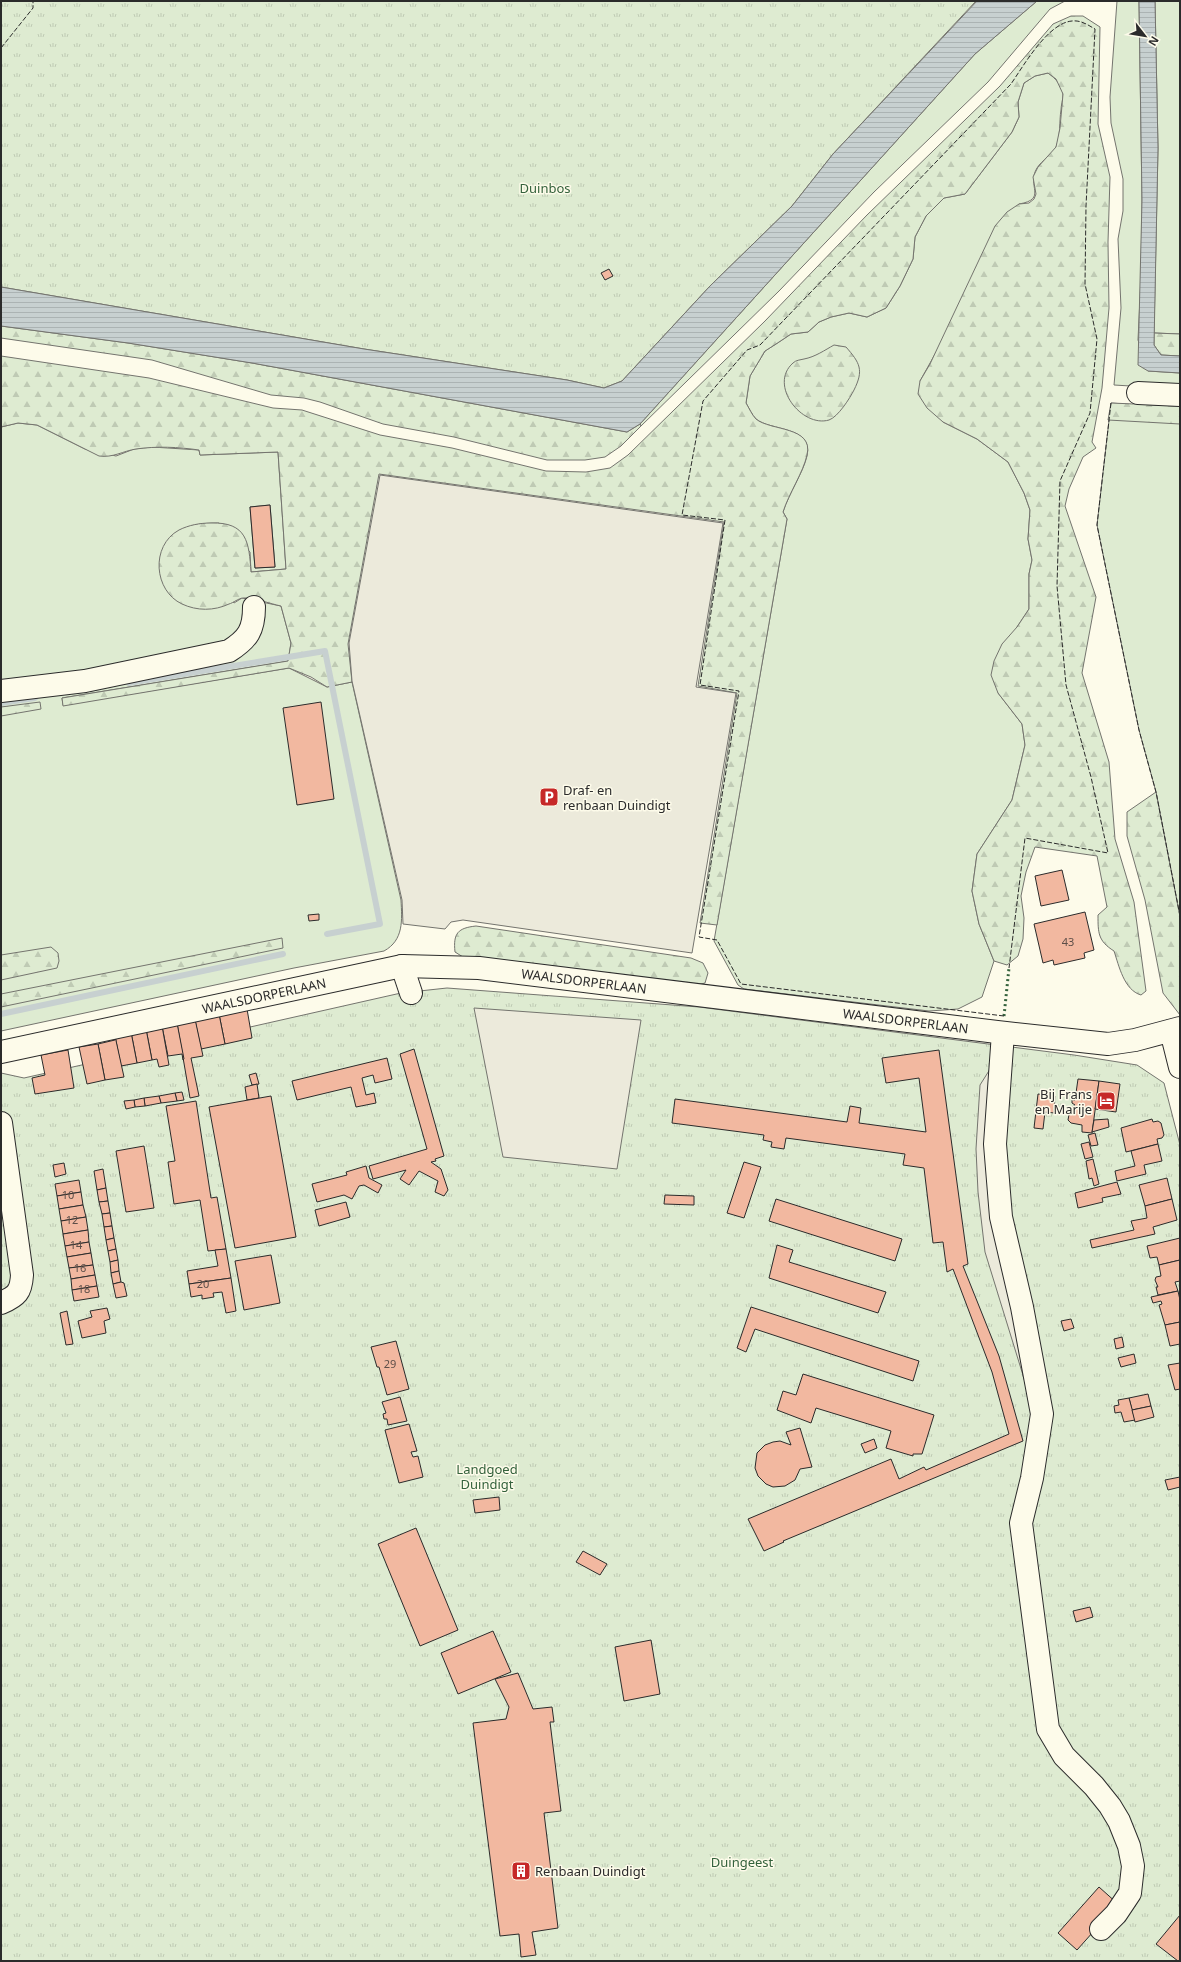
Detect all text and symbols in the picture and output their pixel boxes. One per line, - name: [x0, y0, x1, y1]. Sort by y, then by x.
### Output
- north arrow: [1125, 16, 1165, 56]
- text: N: [1145, 34, 1163, 49]
- park label: Duinbos: [520, 179, 571, 197]
- place label: Draf- en renbaan Duindigt: [563, 781, 671, 814]
- parking icon: Draf- en renbaan Duindigt: [538, 786, 560, 808]
- house number: 43: [1062, 934, 1074, 949]
- street label: WAALSDORPERLAAN: [520, 964, 648, 998]
- street label: WAALSDORPERLAAN: [200, 974, 328, 1018]
- street label: WAALSDORPERLAAN: [842, 1004, 969, 1037]
- place label: Bij Frans en Marije: [1035, 1085, 1092, 1118]
- hotel icon: Bij Frans en Marije: [1095, 1090, 1117, 1112]
- house number: 10: [62, 1187, 74, 1202]
- house number: 12: [66, 1212, 78, 1227]
- house number: 14: [70, 1237, 83, 1252]
- house number: 16: [74, 1260, 86, 1275]
- house number: 20: [197, 1276, 209, 1291]
- house number: 18: [78, 1281, 90, 1296]
- house number: 29: [384, 1356, 396, 1371]
- park label: Landgoed Duindigt: [456, 1460, 518, 1493]
- park label: Duingeest: [711, 1853, 774, 1871]
- building icon: Renbaan Duindigt: [510, 1860, 532, 1882]
- place label: Renbaan Duindigt: [535, 1862, 646, 1880]

